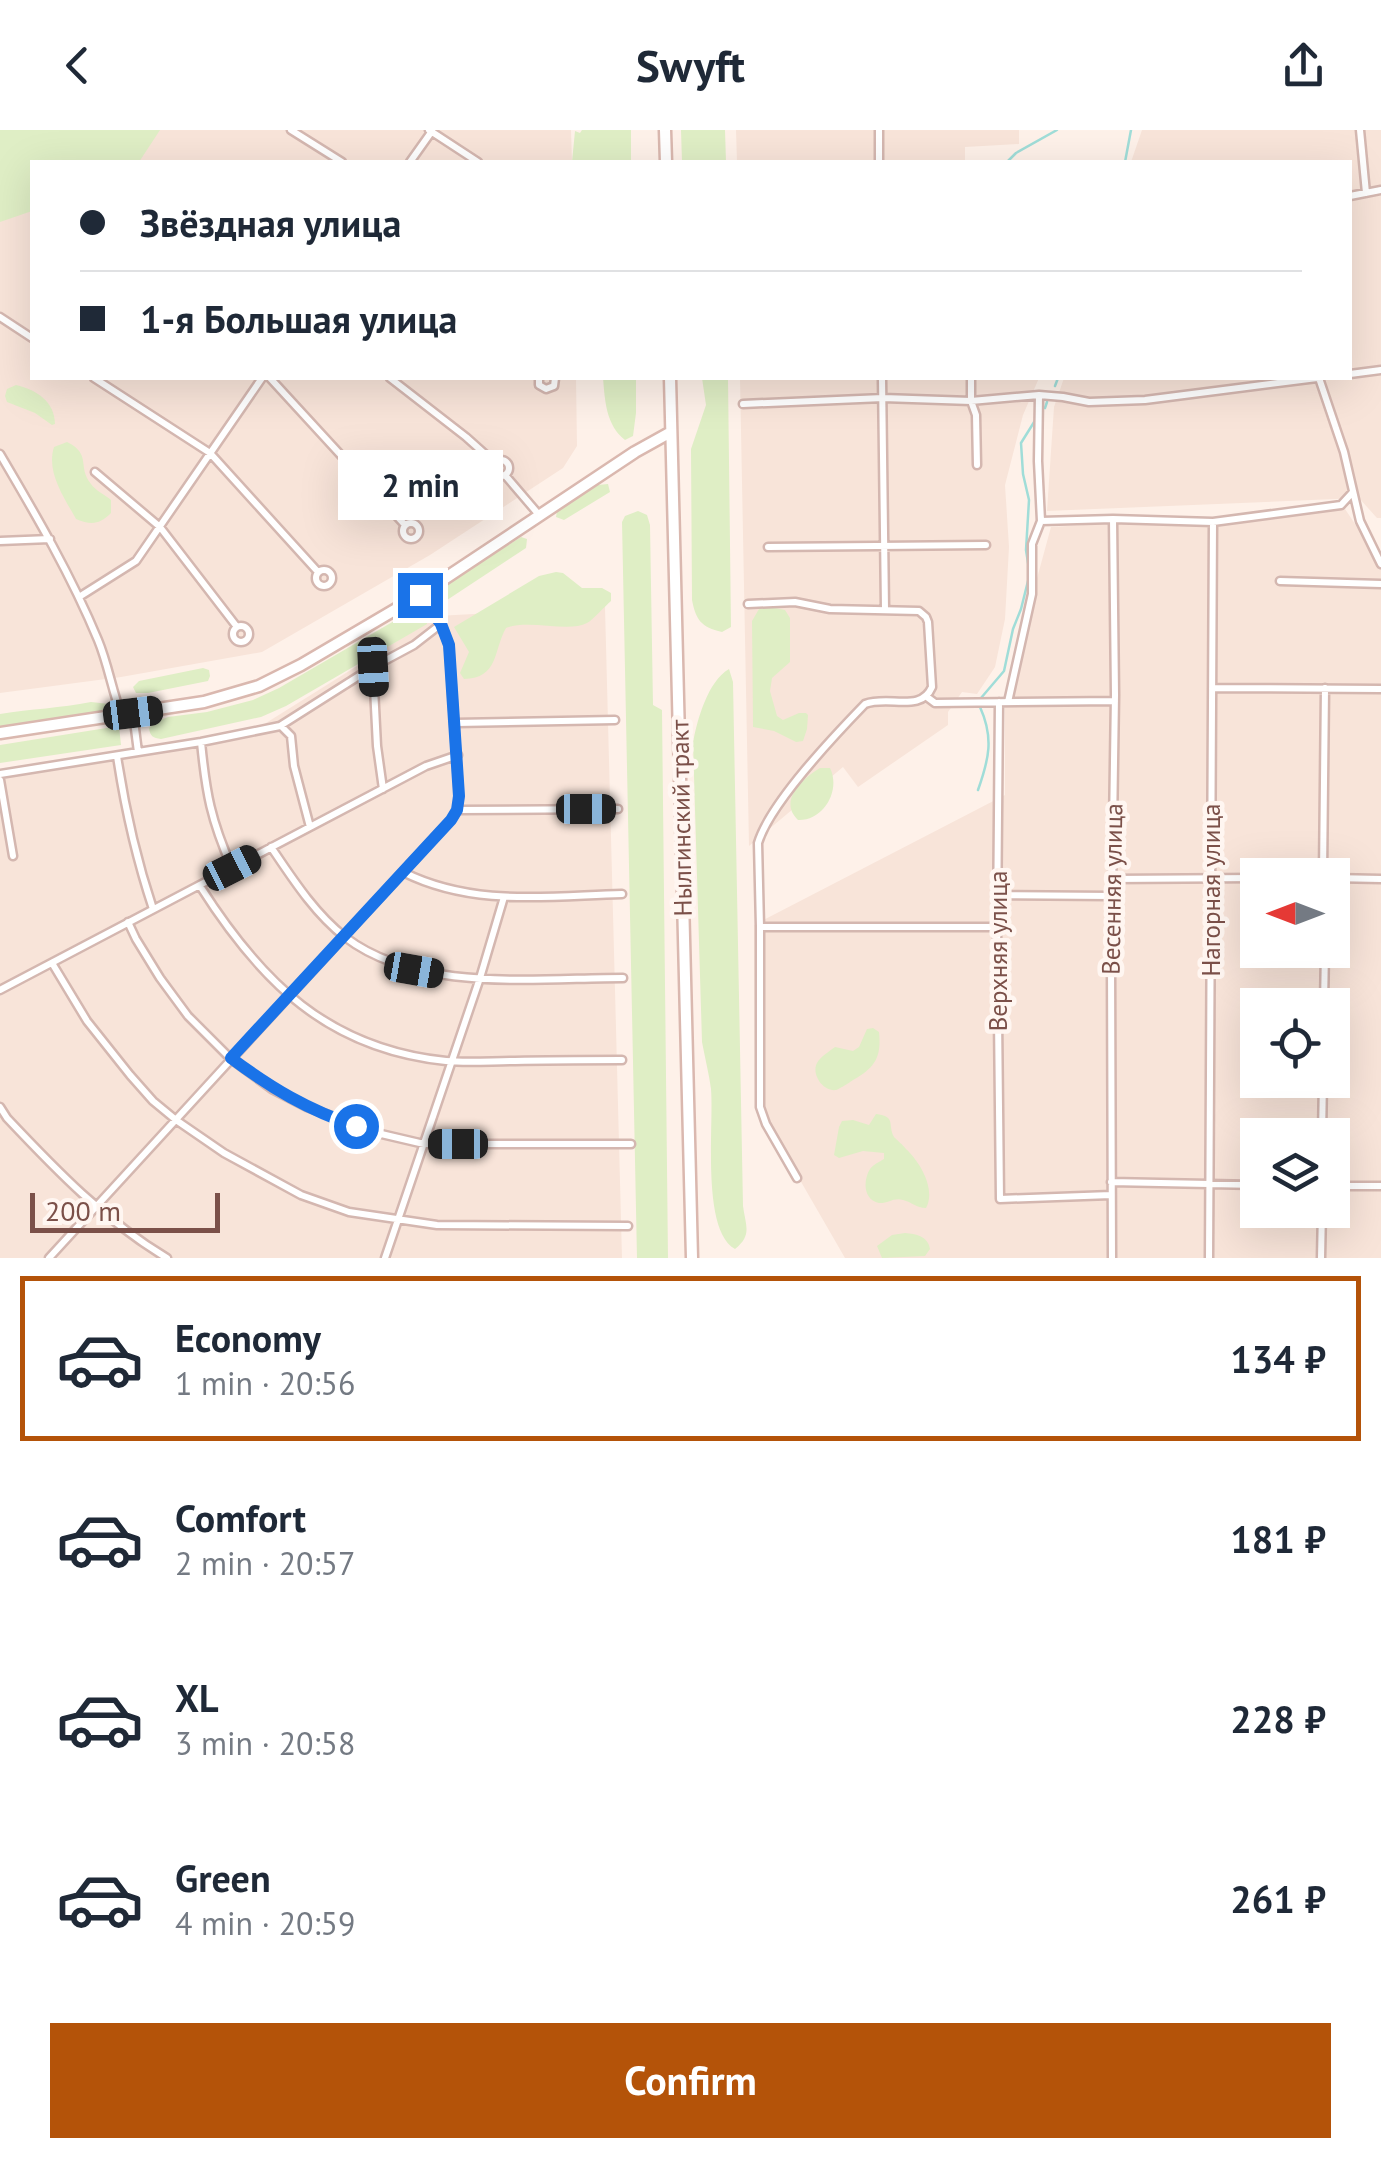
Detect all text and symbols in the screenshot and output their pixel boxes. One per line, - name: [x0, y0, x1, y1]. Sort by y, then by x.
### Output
- text: Swyft: [636, 36, 745, 94]
- icon: back: [50, 38, 105, 93]
- icon: share: [1276, 38, 1331, 93]
- text: Звёздная улица: [140, 198, 401, 247]
- text: 1-я Большая улица: [140, 294, 457, 343]
- callout: 2 min: [338, 450, 502, 520]
- text: 2 min: [381, 464, 460, 506]
- route end: [398, 573, 443, 618]
- car: [356, 636, 390, 698]
- car: [101, 694, 165, 732]
- street label: Нылгинский тракт: [663, 719, 699, 917]
- car: [556, 794, 616, 824]
- street label: Весенняя улица: [1095, 803, 1129, 975]
- street label: Нагорная улица: [1195, 803, 1227, 977]
- car: [198, 841, 266, 895]
- north arrow: [1240, 858, 1350, 968]
- map controls: [1240, 858, 1350, 1228]
- street label: Верхняя улица: [982, 871, 1014, 1031]
- car: [382, 950, 446, 990]
- button: locate: [1240, 988, 1350, 1098]
- route start: [334, 1104, 379, 1149]
- button: layers: [1240, 1118, 1350, 1228]
- car: [428, 1129, 488, 1159]
- scale bar: [30, 1188, 220, 1232]
- text: 200 m: [45, 1192, 121, 1229]
- text: Economy: [175, 1313, 321, 1362]
- icon: car: [55, 1314, 145, 1404]
- text: 134 ₽: [1230, 1334, 1326, 1383]
- text: 1 min · 20:56: [175, 1362, 355, 1404]
- text: Comfort: [175, 1493, 306, 1542]
- icon: car: [55, 1494, 145, 1584]
- text: 181 ₽: [1230, 1514, 1326, 1563]
- text: 2 min · 20:57: [175, 1542, 355, 1584]
- text: XL: [175, 1673, 219, 1722]
- icon: car: [55, 1674, 145, 1764]
- text: 228 ₽: [1230, 1694, 1326, 1743]
- text: 3 min · 20:58: [175, 1722, 355, 1764]
- text: Green: [175, 1853, 271, 1902]
- icon: car: [55, 1854, 145, 1944]
- text: 261 ₽: [1230, 1874, 1326, 1923]
- text: 4 min · 20:59: [175, 1902, 355, 1944]
- button: Confirm: [50, 2023, 1331, 2138]

